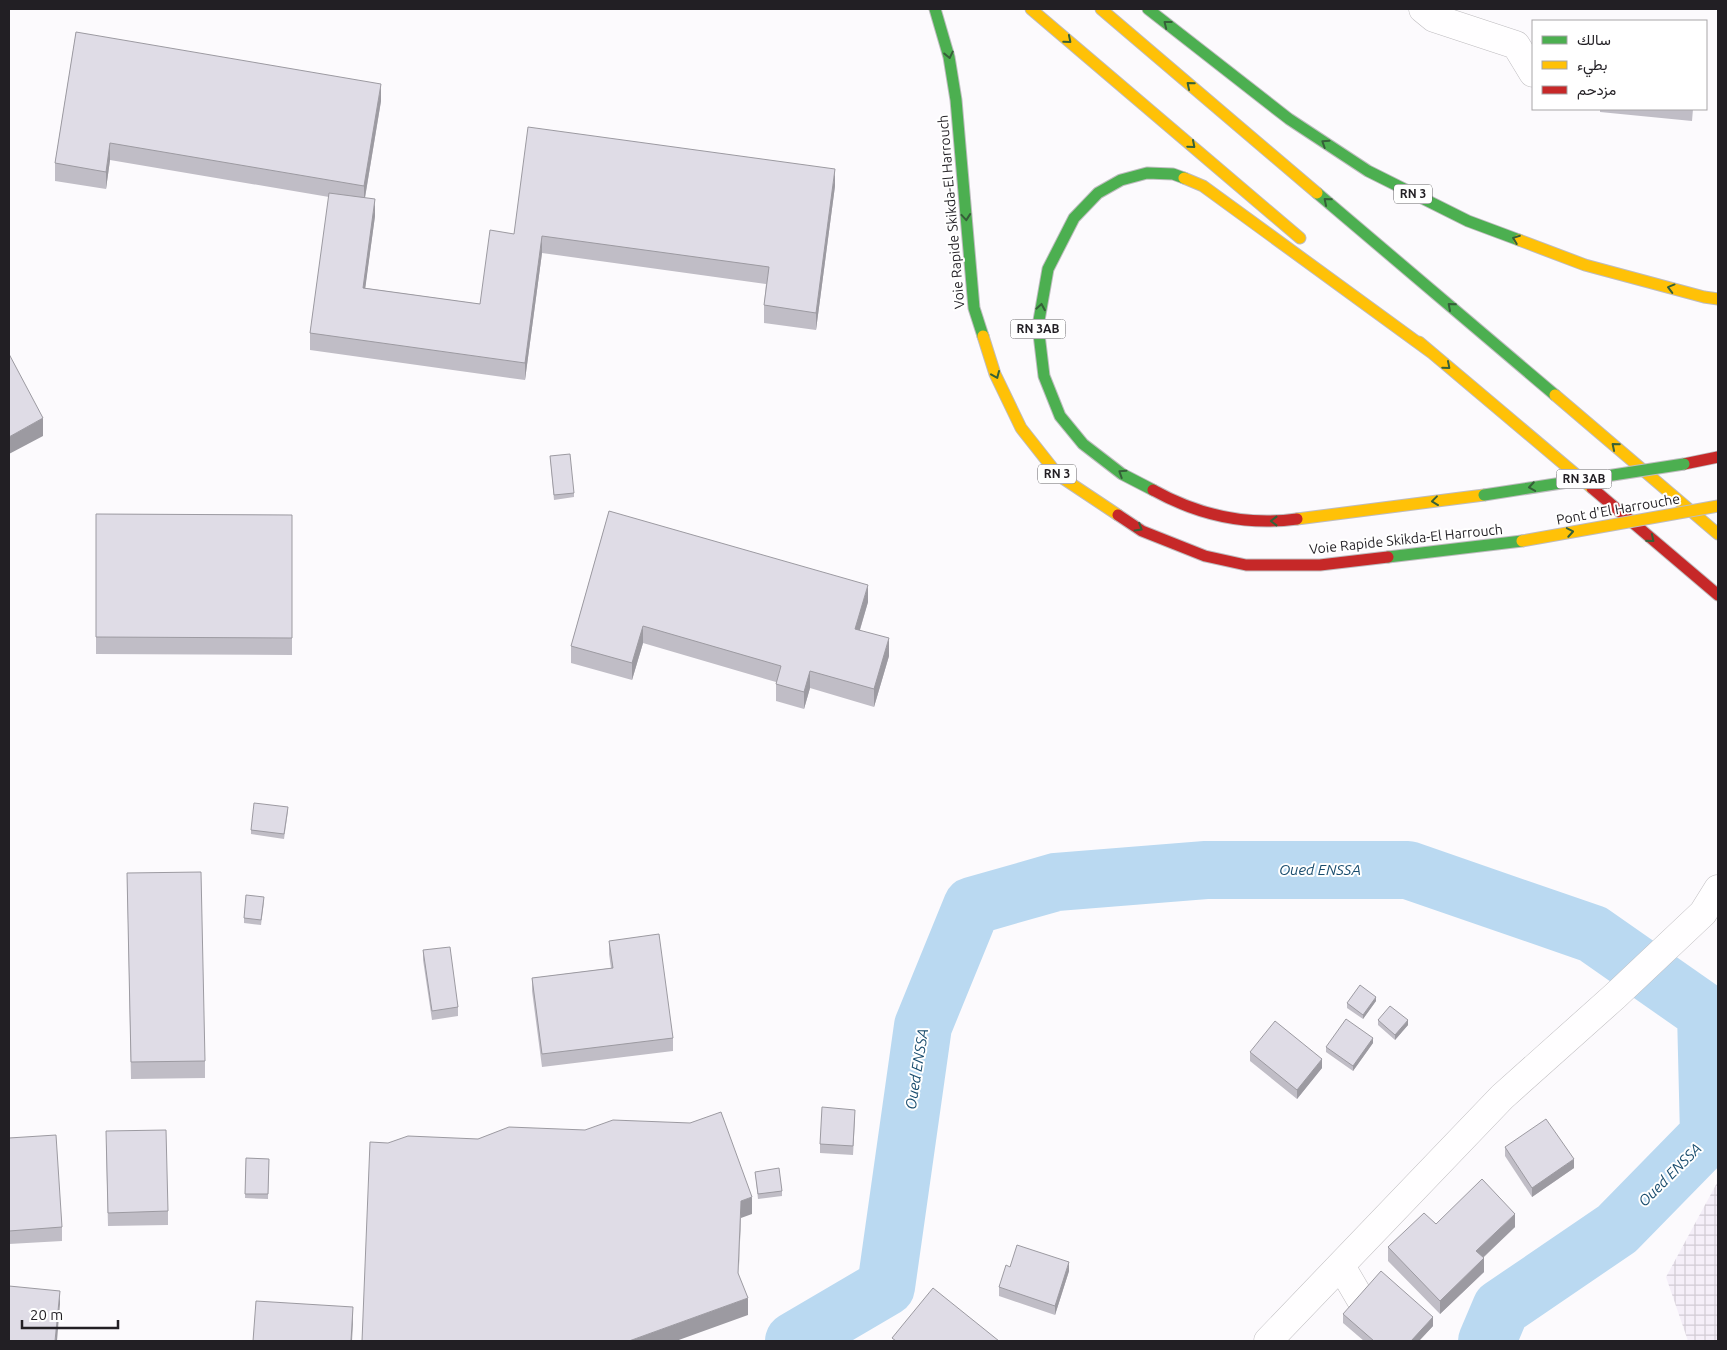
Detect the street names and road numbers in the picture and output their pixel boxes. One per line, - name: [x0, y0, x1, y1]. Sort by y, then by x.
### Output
- street label: Voie Rapide Skikda-El Harrouch: [935, 114, 967, 310]
- road number: RN 3: [1394, 184, 1432, 203]
- road number: RN 3AB: [1010, 320, 1066, 338]
- road number: RN 3: [1038, 464, 1076, 484]
- road number: RN 3AB: [1556, 469, 1612, 488]
- street label: Pont d'El Harrouche: [1555, 490, 1681, 528]
- street label: Voie Rapide Skikda-El Harrouch: [1308, 521, 1504, 557]

